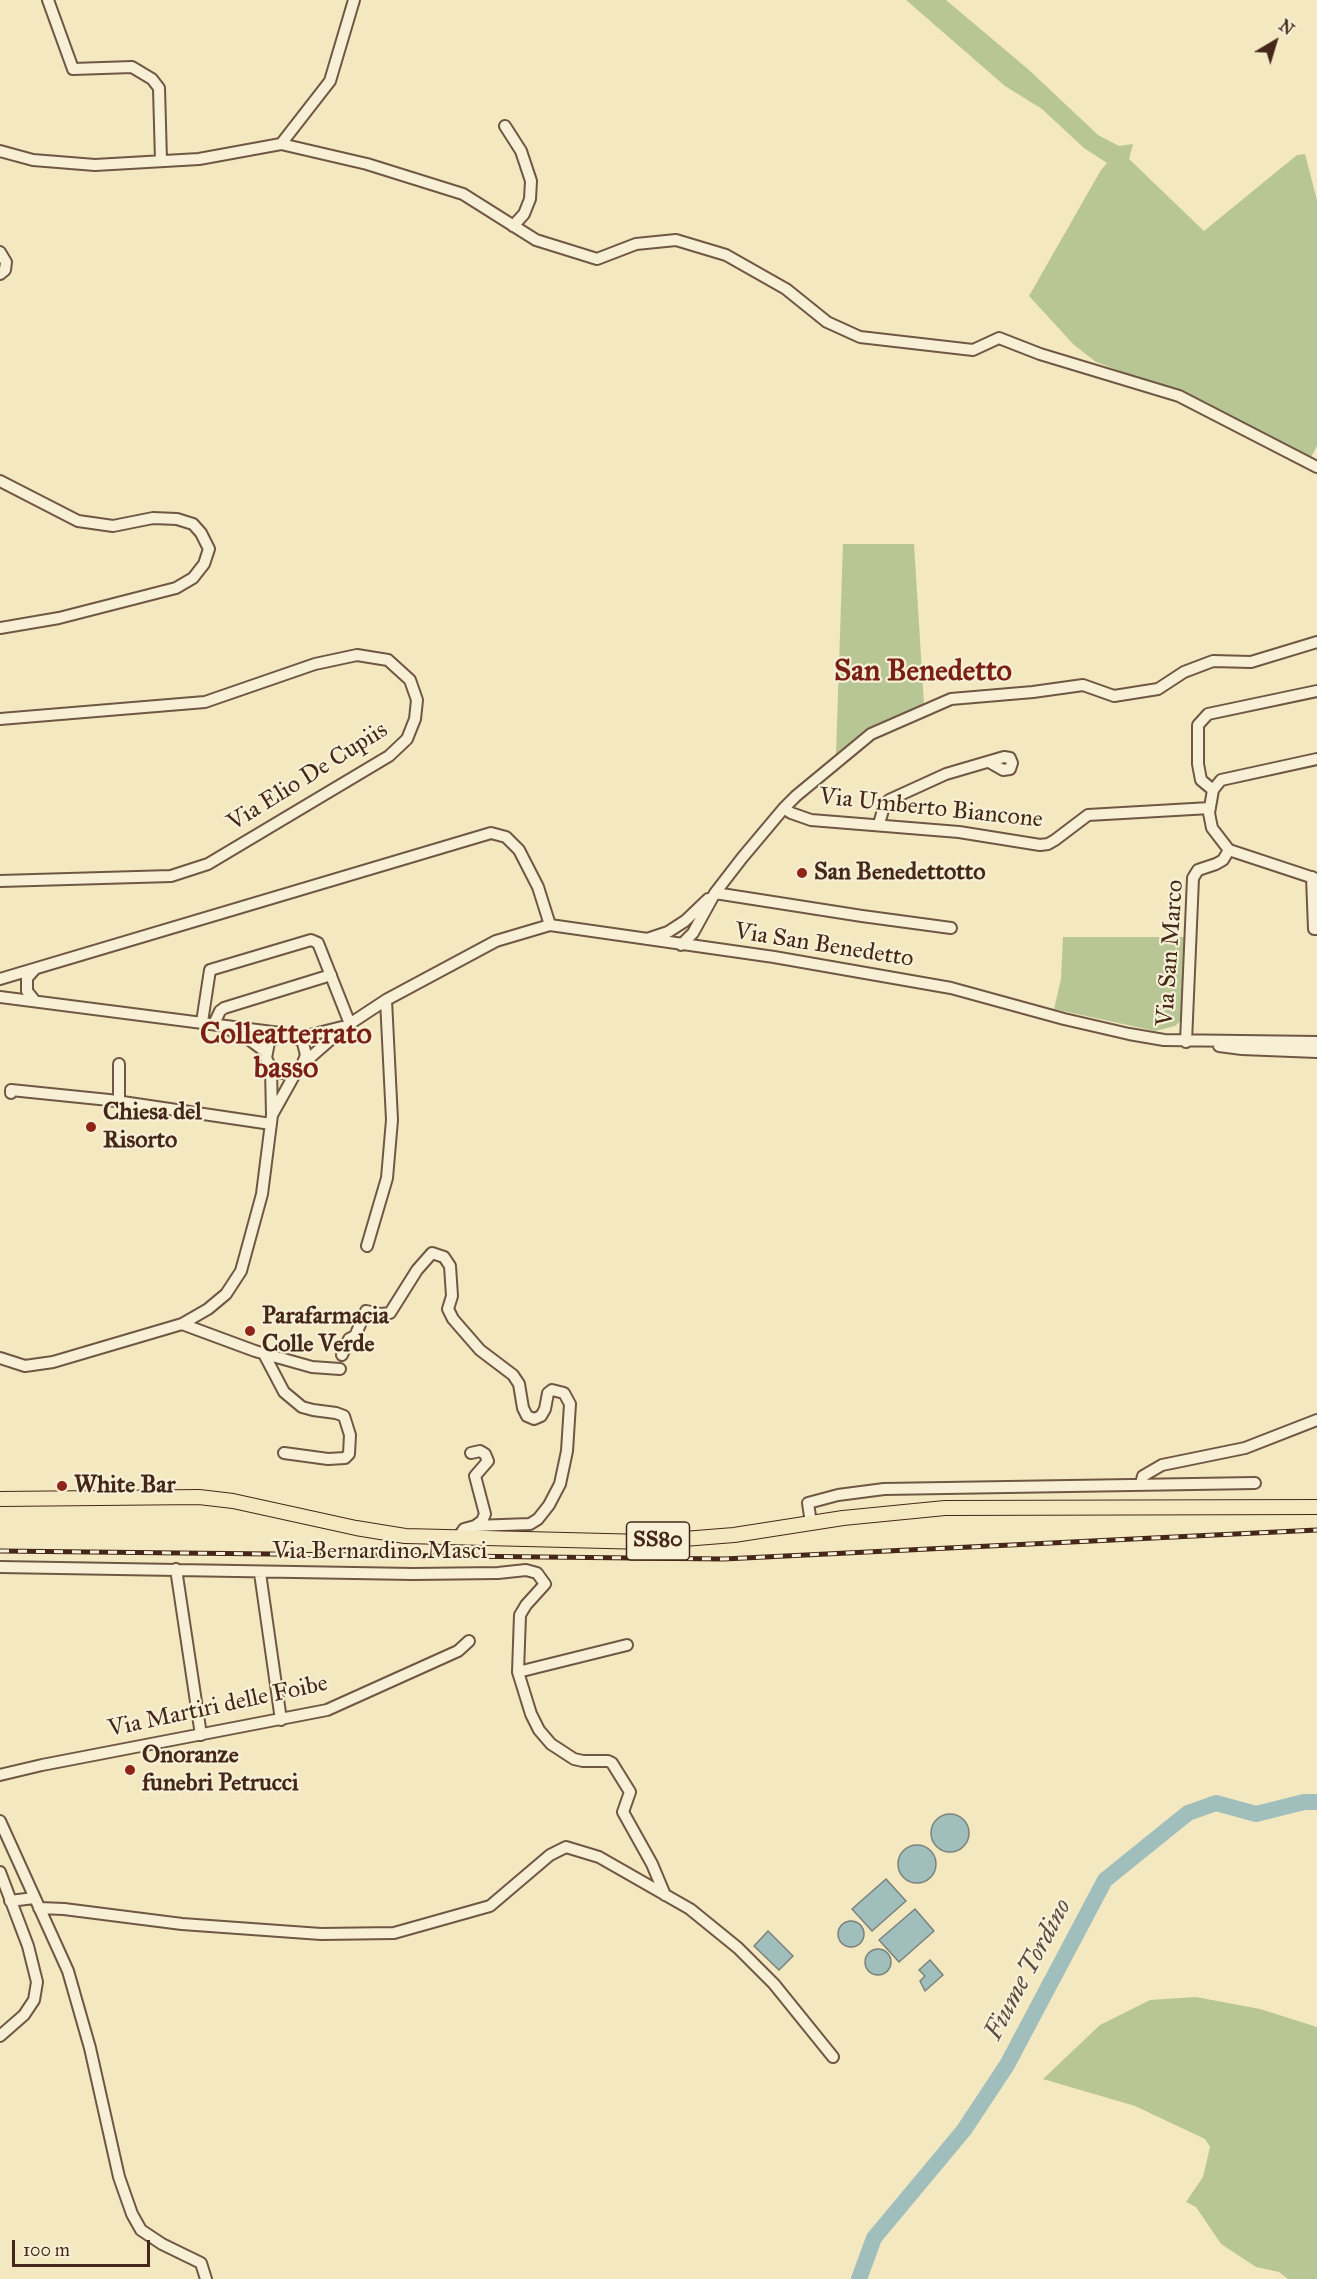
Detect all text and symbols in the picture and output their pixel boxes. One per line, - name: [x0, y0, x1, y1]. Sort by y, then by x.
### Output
- north arrow: [1245, 12, 1305, 72]
- text: N: [1275, 16, 1298, 39]
- district label: San Benedetto: [834, 655, 1012, 691]
- street label: Via Elio De Cupiis: [223, 716, 393, 838]
- street label: Via Umberto Biancone: [818, 783, 1044, 835]
- place label: San Benedettotto: [814, 859, 986, 887]
- marker: San Benedettotto: [795, 866, 809, 880]
- street label: Via San Marco: [1152, 879, 1190, 1027]
- street label: Via San Benedetto: [732, 918, 916, 974]
- district label: Colleatterrato basso: [200, 1018, 372, 1088]
- place label: Chiesa del Risorto: [103, 1099, 202, 1155]
- marker: Chiesa del Risorto: [84, 1120, 98, 1134]
- place label: Parafarmacia Colle Verde: [262, 1303, 389, 1359]
- marker: Parafarmacia Colle Verde: [243, 1324, 257, 1338]
- place label: White Bar: [74, 1472, 175, 1500]
- marker: White Bar: [55, 1479, 69, 1493]
- road number: SS80: [626, 1522, 690, 1560]
- street label: Via Bernardino Masci: [273, 1538, 487, 1566]
- street label: Via Martiri delle Foibe: [105, 1670, 331, 1744]
- place label: Onoranze funebri Petrucci: [142, 1742, 299, 1798]
- marker: Onoranze funebri Petrucci: [123, 1763, 137, 1777]
- water label: Fiume Tordino: [979, 1894, 1079, 2046]
- scale bar: [15, 2228, 153, 2266]
- text: 100 m: [23, 2239, 70, 2261]

